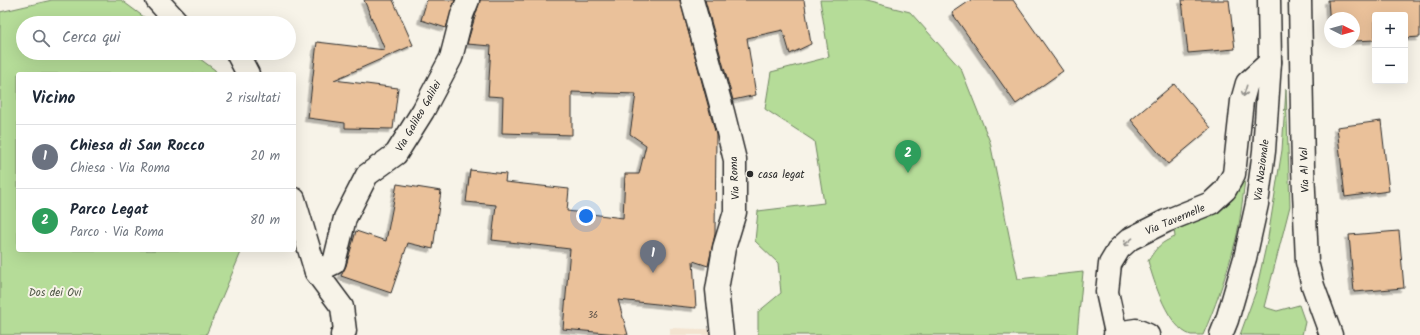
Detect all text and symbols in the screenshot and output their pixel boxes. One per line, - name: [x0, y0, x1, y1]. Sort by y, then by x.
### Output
- north arrow: [1324, 12, 1360, 48]
- map controls: [1372, 12, 1408, 84]
- button: +: [1372, 12, 1408, 48]
- search box: [16, 16, 296, 60]
- text: Cerca qui: [62, 26, 120, 50]
- icon: search: [30, 27, 52, 49]
- button: −: [1372, 48, 1408, 84]
- street label: Via Galileo Galilei: [391, 77, 447, 156]
- one-way arrow: [1241, 84, 1248, 97]
- text: Vicino: [32, 85, 75, 112]
- text: 2 risultati: [226, 88, 280, 109]
- text: Chiesa di San Rocco: [70, 134, 205, 158]
- street label: Via Nazionale: [1249, 138, 1275, 202]
- pin: 2: [895, 140, 921, 173]
- text: 1: [43, 146, 47, 167]
- text: 20 m: [250, 146, 280, 167]
- street label: Via Al Val: [1295, 147, 1315, 193]
- street label: Via Roma: [725, 156, 745, 200]
- text: Chiesa · Via Roma: [70, 158, 170, 179]
- place label: casa legat: [758, 166, 805, 184]
- marker: casa legat: [745, 169, 755, 179]
- text: Parco Legat: [70, 198, 148, 222]
- street label: Via Tavernelle: [1143, 199, 1208, 241]
- your location: [576, 206, 596, 226]
- text: 2: [41, 210, 49, 231]
- text: 80 m: [250, 210, 280, 231]
- text: Parco · Via Roma: [70, 222, 164, 243]
- one-way arrow: [1122, 237, 1133, 246]
- pin: 1: [640, 240, 666, 273]
- park label: Dos dei Ovi: [29, 284, 82, 302]
- house number: 36: [588, 308, 598, 323]

